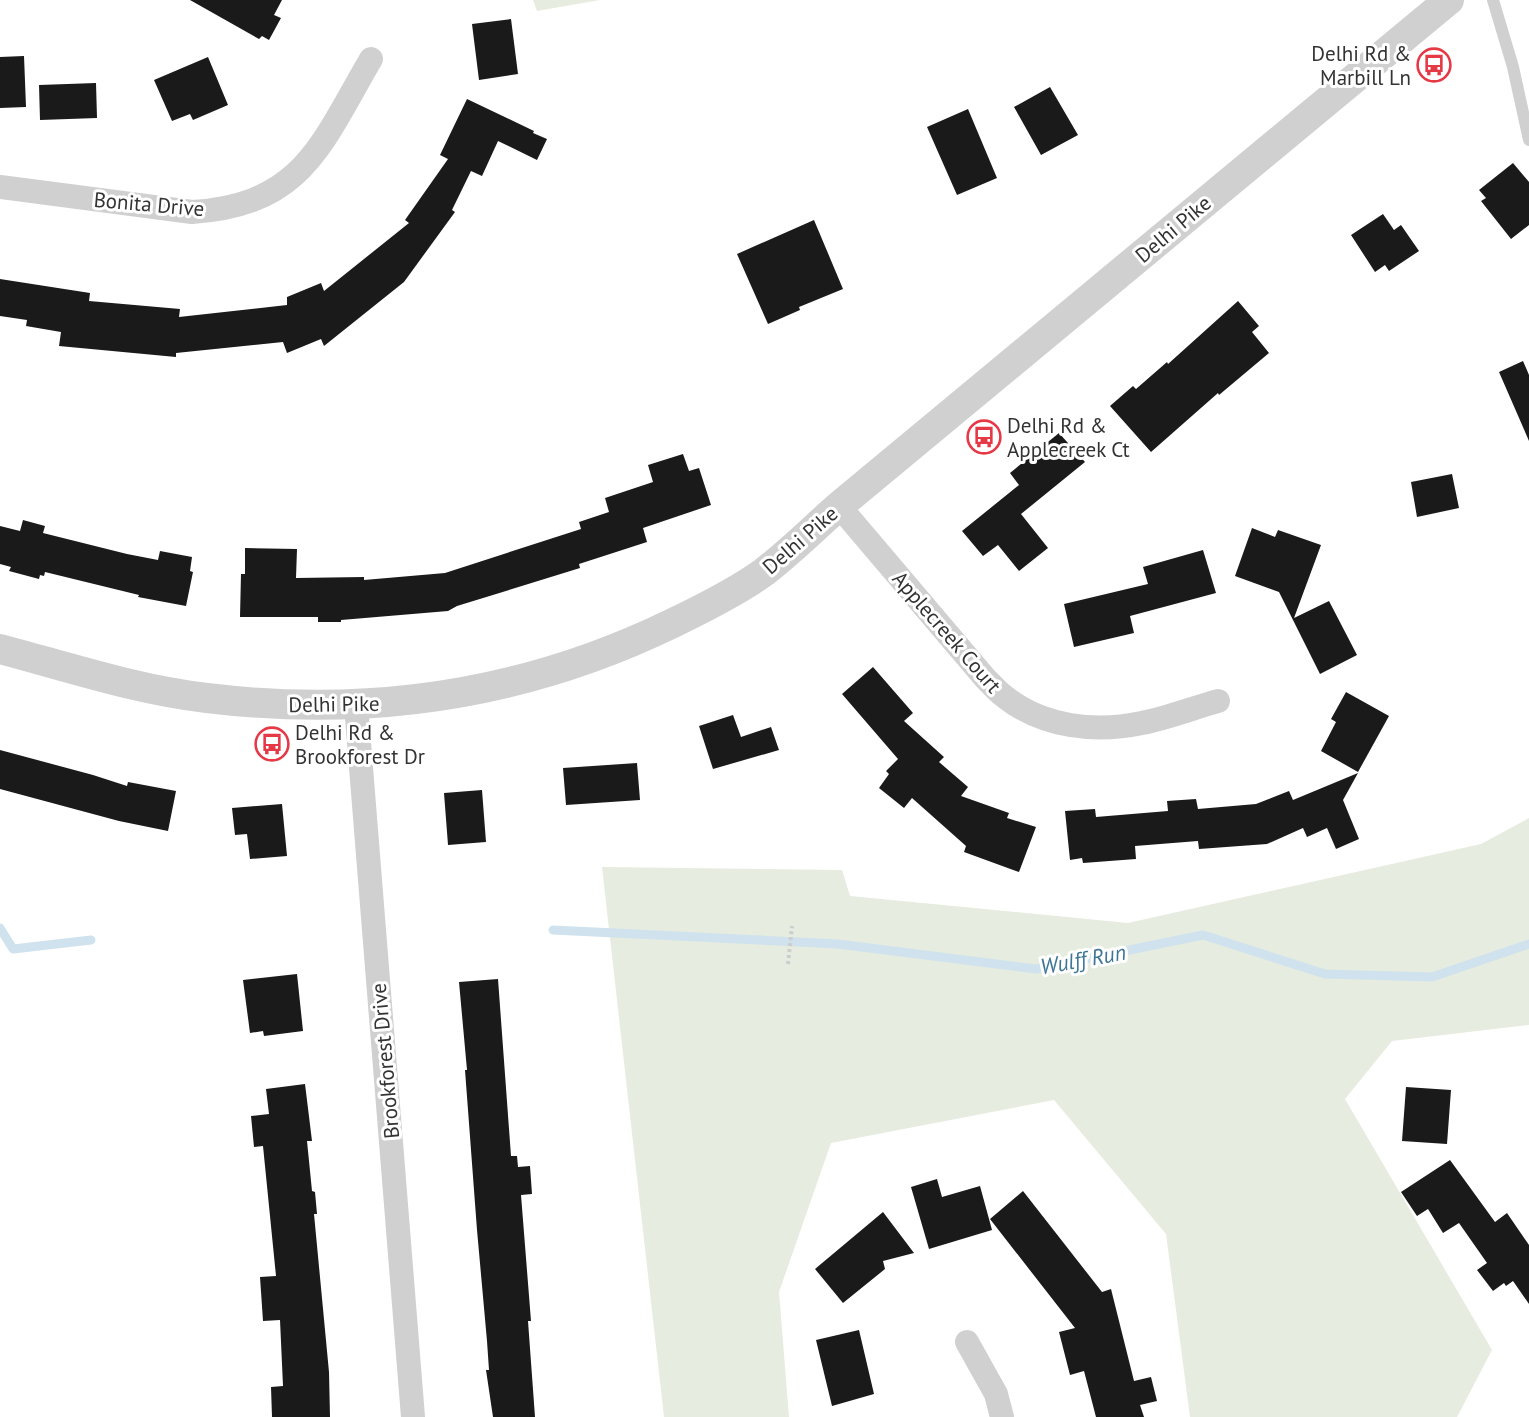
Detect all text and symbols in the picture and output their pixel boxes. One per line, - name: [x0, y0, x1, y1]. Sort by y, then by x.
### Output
- place label: Delhi Rd & Marbill Ln: [1311, 40, 1411, 91]
- bus stop icon: Delhi Rd & Marbill Ln: [1416, 47, 1452, 83]
- street label: Bonita Drive: [93, 186, 205, 222]
- street label: Delhi Pike: [1129, 189, 1217, 269]
- place label: Delhi Rd & Applecreek Ct: [1007, 412, 1130, 463]
- bus stop icon: Delhi Rd & Applecreek Ct: [966, 419, 1002, 455]
- street label: Delhi Pike: [757, 500, 843, 580]
- street label: Applecreek Court: [887, 565, 1007, 699]
- street label: Delhi Pike: [288, 690, 380, 718]
- place label: Delhi Rd & Brookforest Dr: [295, 719, 425, 770]
- bus stop icon: Delhi Rd & Brookforest Dr: [254, 726, 290, 762]
- water label: Wulff Run: [1038, 938, 1128, 980]
- street label: Brookforest Drive: [365, 982, 405, 1140]

